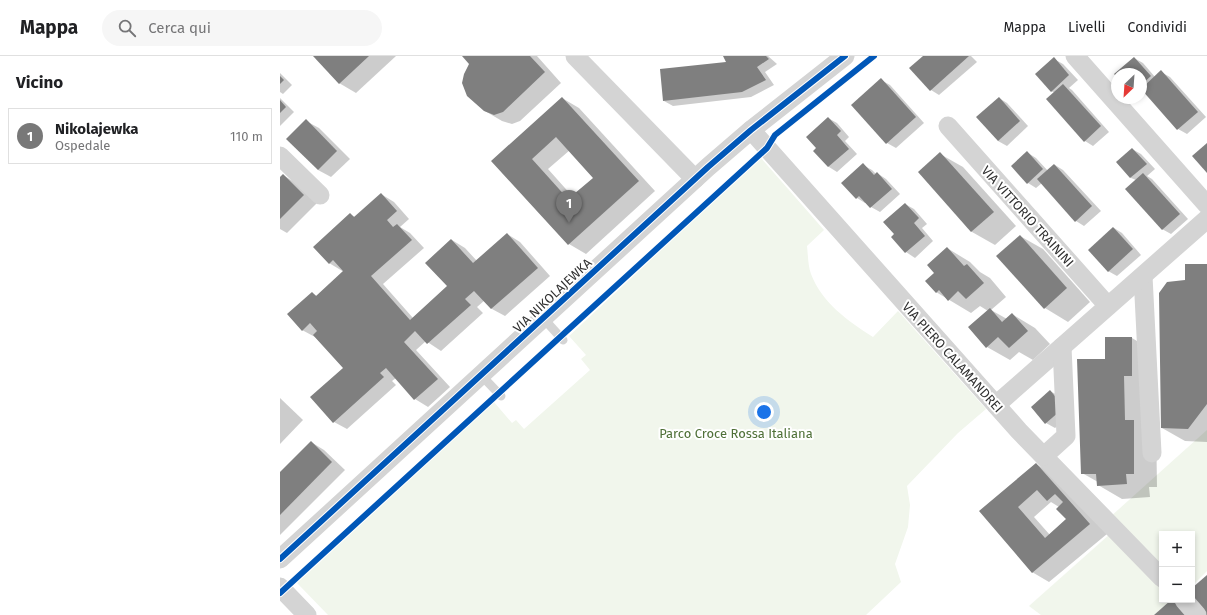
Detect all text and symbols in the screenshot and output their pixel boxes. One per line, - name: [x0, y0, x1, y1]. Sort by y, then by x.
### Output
- search box: [102, 10, 382, 46]
- text: Mappa: [20, 16, 78, 39]
- icon: search: [116, 17, 138, 39]
- text: Cerca qui: [148, 19, 211, 37]
- text: Mappa: [1003, 19, 1046, 36]
- text: Livelli: [1068, 19, 1106, 36]
- text: Condividi: [1128, 19, 1187, 36]
- north arrow: [1111, 68, 1147, 104]
- text: Vicino: [16, 72, 63, 93]
- text: Nikolajewka: [55, 120, 138, 138]
- text: 1: [27, 129, 33, 144]
- text: 110 m: [230, 129, 263, 144]
- text: Ospedale: [55, 138, 110, 153]
- street label: VIA VITTORIO TRAININI: [978, 163, 1077, 270]
- pin: 1: [556, 190, 582, 223]
- street label: VIA NIKOLAJEWKA: [510, 255, 595, 336]
- street label: VIA PIERO CALAMANDREI: [899, 299, 1006, 415]
- your location: [754, 402, 774, 422]
- park label: Parco Croce Rossa Italiana: [659, 426, 813, 441]
- map controls: [1159, 531, 1195, 603]
- button: +: [1159, 531, 1195, 567]
- button: −: [1159, 567, 1195, 603]

